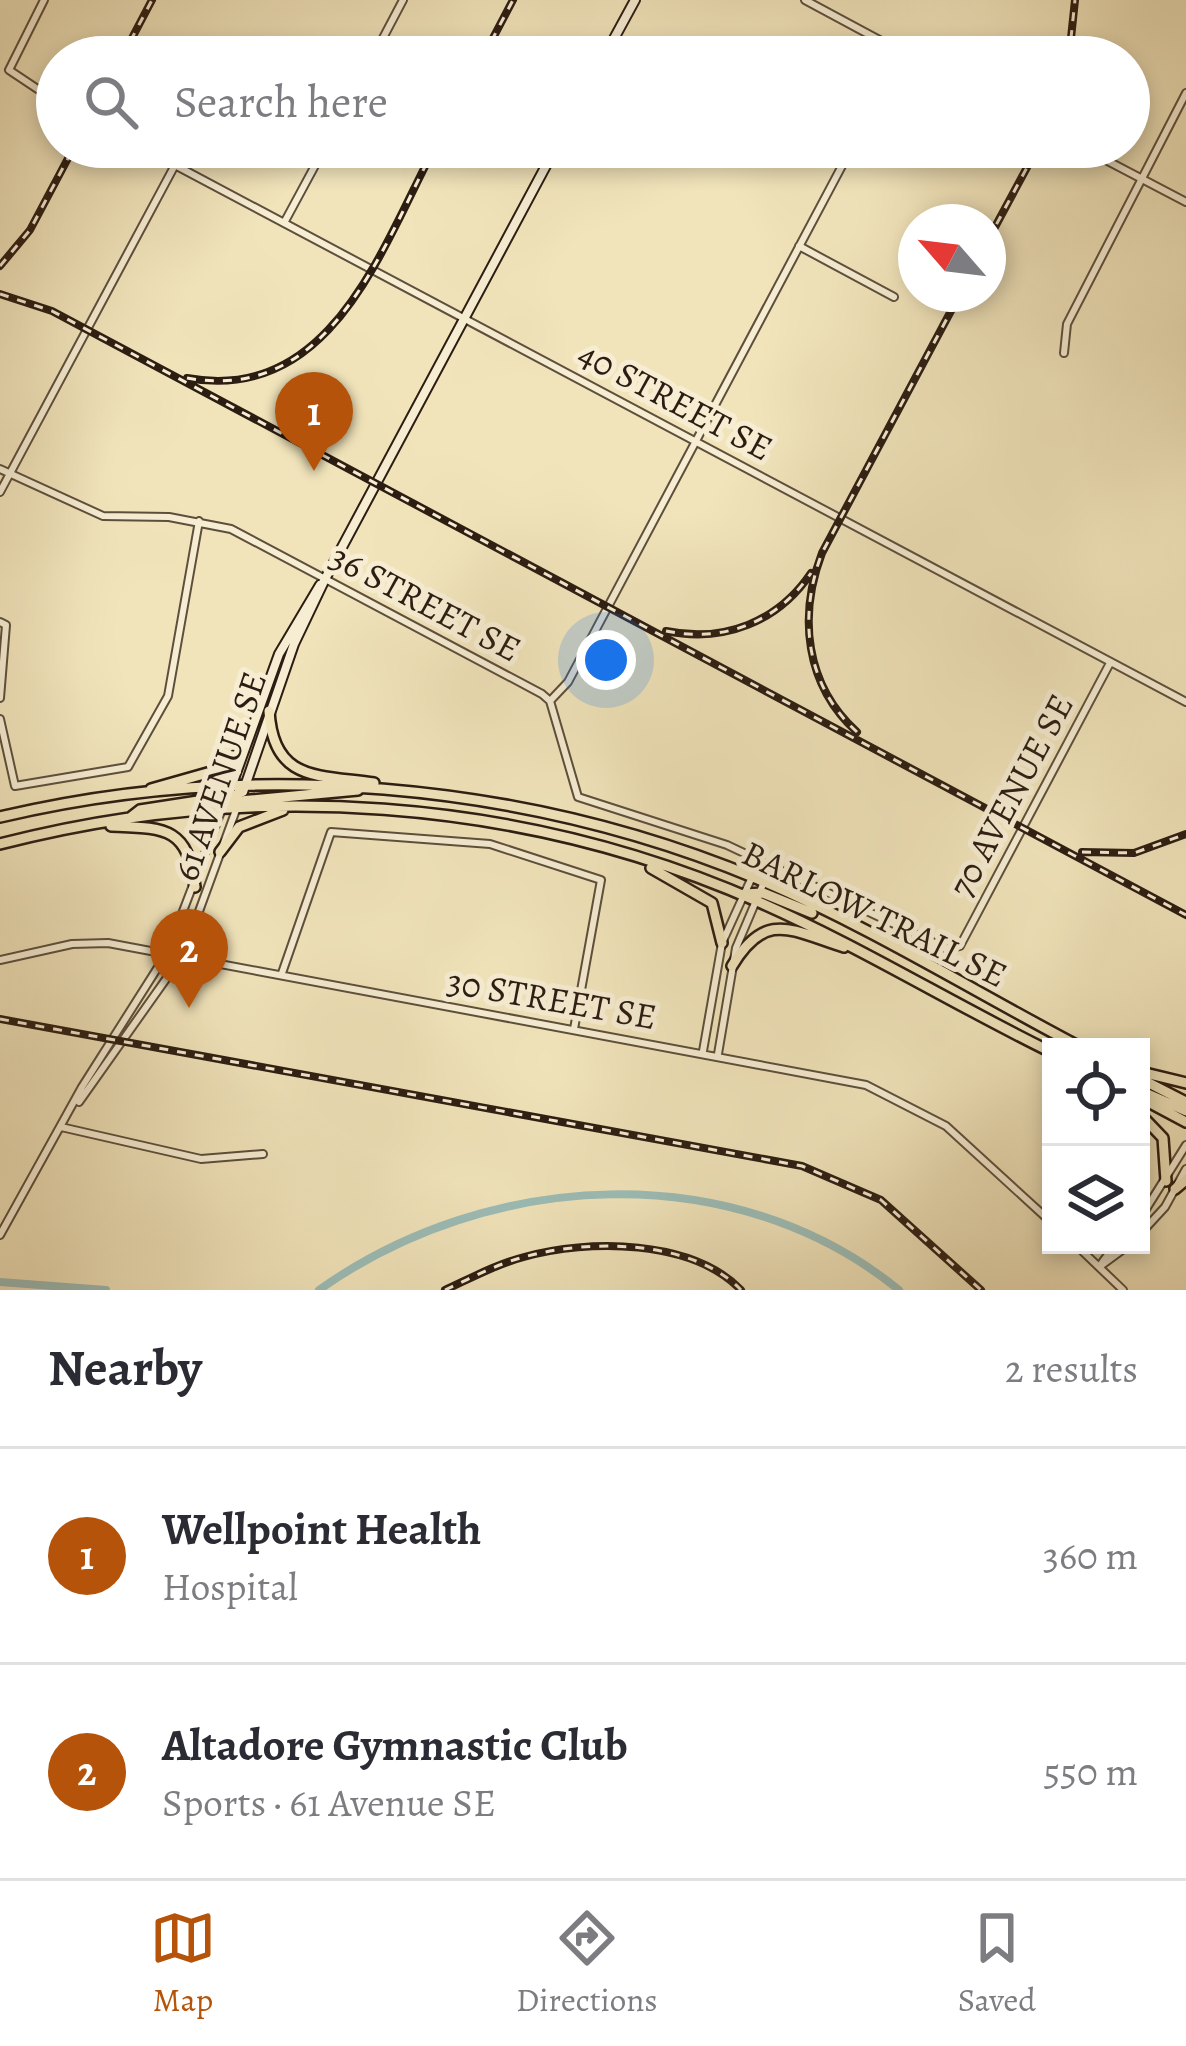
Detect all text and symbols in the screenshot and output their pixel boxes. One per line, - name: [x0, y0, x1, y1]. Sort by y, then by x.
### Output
- search box: [36, 36, 1150, 168]
- icon: search: [78, 69, 144, 135]
- text: Search here: [174, 71, 388, 133]
- north arrow: [898, 204, 1006, 312]
- street label: 40 STREET SE: [570, 329, 781, 472]
- pin: 1: [275, 372, 353, 471]
- street label: 36 STREET SE: [322, 532, 530, 673]
- your location: [576, 630, 636, 690]
- street label: 61 AVENUE SE: [161, 665, 278, 887]
- street label: 70 AVENUE SE: [936, 685, 1085, 905]
- street label: BARLOW TRAIL SE: [734, 828, 1015, 999]
- pin: 2: [150, 909, 228, 1008]
- street label: 30 STREET SE: [443, 956, 660, 1041]
- map controls: [1042, 1038, 1150, 1254]
- button: locate: [1042, 1038, 1150, 1146]
- button: layers: [1042, 1146, 1150, 1254]
- text: Nearby: [48, 1333, 202, 1403]
- text: 2 results: [1005, 1342, 1138, 1395]
- text: Wellpoint Health: [162, 1498, 482, 1560]
- text: 1: [80, 1529, 94, 1582]
- text: 360 m: [1043, 1529, 1138, 1582]
- text: Hospital: [162, 1560, 298, 1613]
- text: Altadore Gymnastic Club: [162, 1714, 628, 1776]
- text: 2: [78, 1745, 96, 1798]
- text: 550 m: [1044, 1745, 1138, 1798]
- text: Sports · 61 Avenue SE: [162, 1776, 496, 1829]
- tab: Map: [150, 1905, 216, 2022]
- tab: Directions: [516, 1905, 658, 2022]
- tab: Saved: [958, 1905, 1036, 2022]

